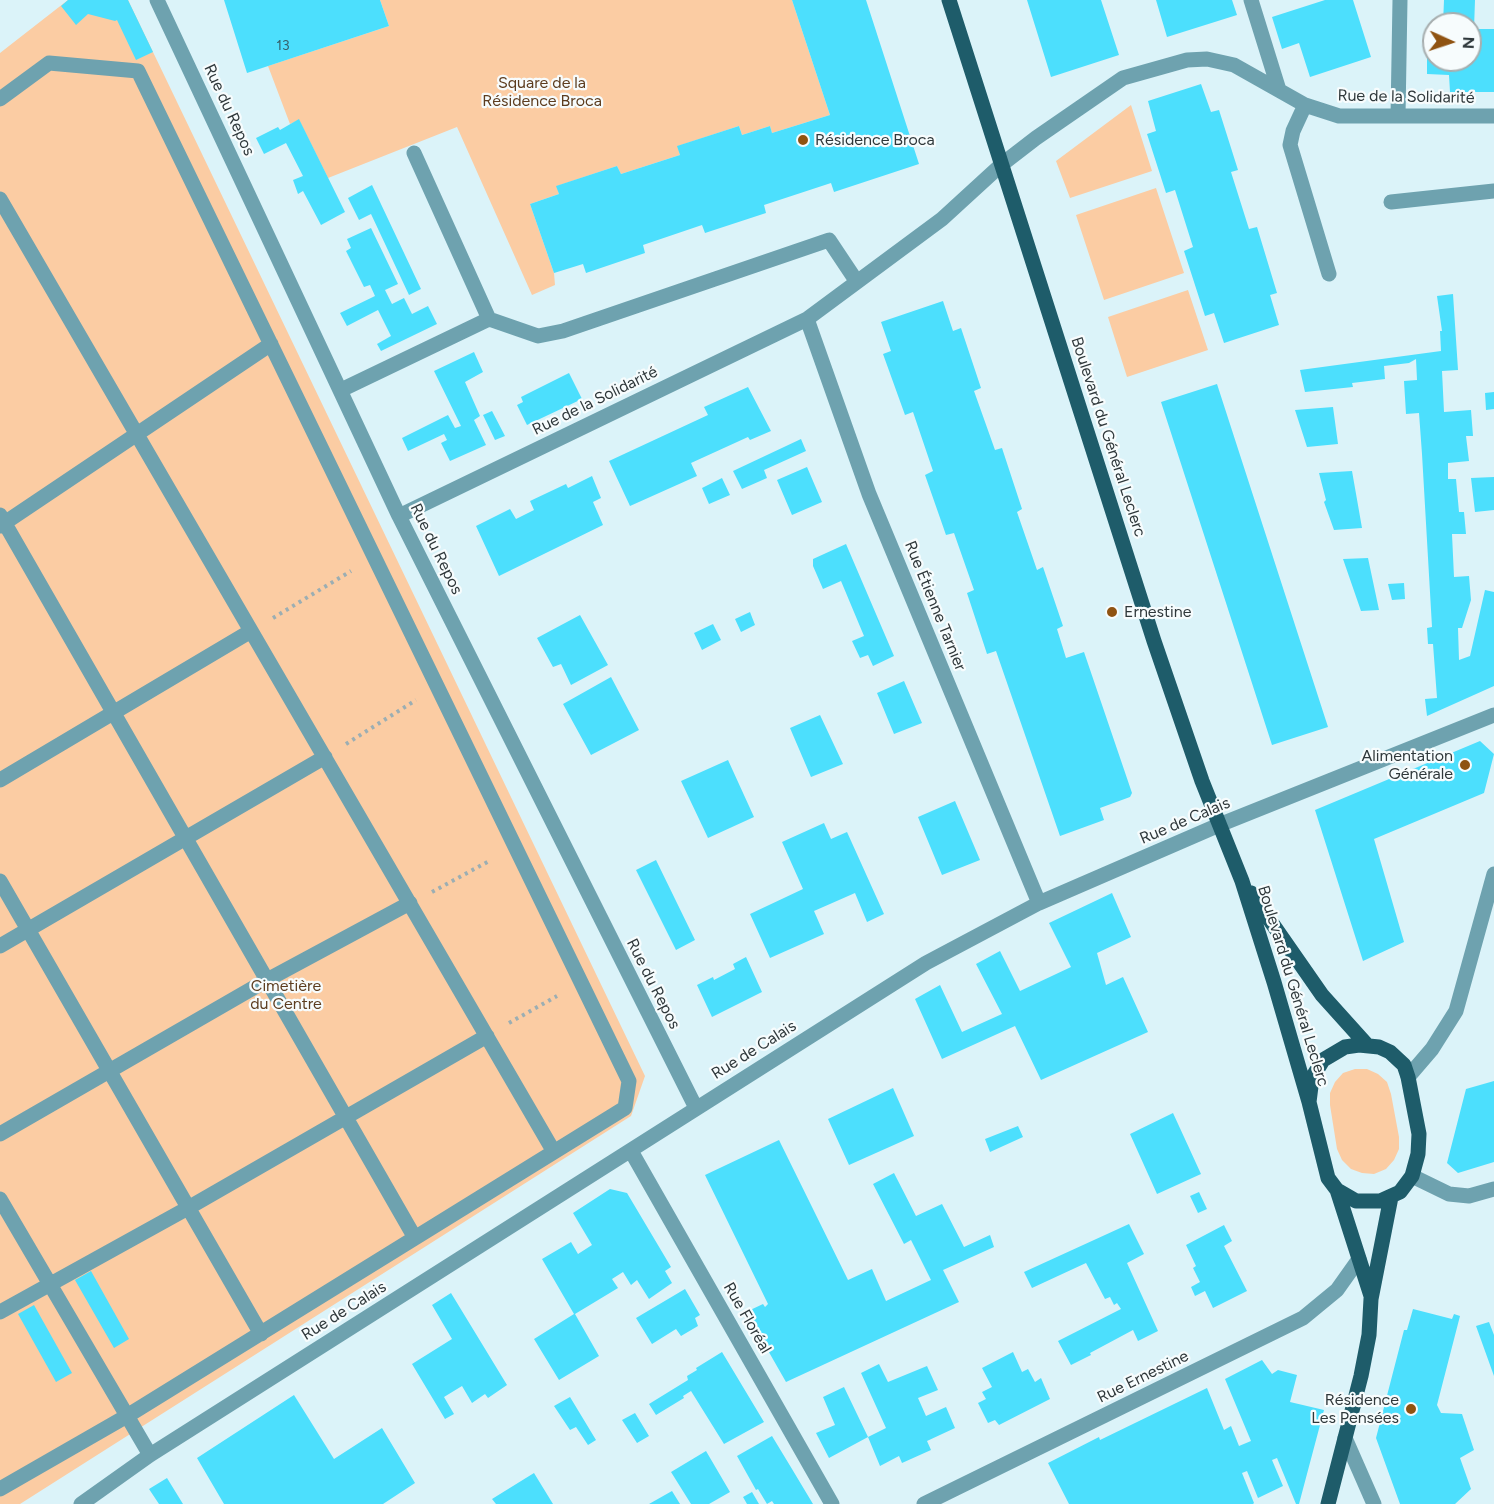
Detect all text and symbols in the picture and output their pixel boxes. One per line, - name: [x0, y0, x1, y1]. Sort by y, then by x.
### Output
- north arrow: [1422, 12, 1482, 72]
- text: N: [1459, 36, 1478, 50]
- house number: 13: [276, 38, 290, 54]
- street label: Rue du Repos: [199, 61, 259, 159]
- park label: Square de la Résidence Broca: [482, 73, 602, 111]
- street label: Rue de la Solidarité: [1337, 86, 1475, 108]
- place label: Résidence Broca: [815, 130, 935, 150]
- marker: Résidence Broca: [796, 133, 810, 147]
- street label: Boulevard du Général Leclerc: [1067, 335, 1149, 539]
- street label: Rue de la Solidarité: [529, 362, 661, 440]
- street label: Rue du Repos: [406, 500, 466, 598]
- street label: Rue Étienne Tarnier: [900, 538, 970, 674]
- place label: Ernestine: [1124, 602, 1191, 622]
- marker: Ernestine: [1105, 605, 1119, 619]
- place label: Alimentation Générale: [1362, 746, 1453, 784]
- marker: Alimentation Générale: [1458, 758, 1472, 772]
- street label: Rue de Calais: [1137, 793, 1233, 849]
- street label: Boulevard du Général Leclerc: [1253, 883, 1333, 1089]
- street label: Rue du Repos: [622, 936, 684, 1032]
- park label: Cimetière du Centre: [250, 976, 322, 1014]
- street label: Rue de Calais: [708, 1016, 800, 1084]
- street label: Rue de Calais: [298, 1277, 390, 1345]
- street label: Rue Floréal: [719, 1279, 775, 1357]
- street label: Rue Ernestine: [1094, 1347, 1192, 1407]
- place label: Résidence Les Pensées: [1311, 1390, 1399, 1428]
- marker: Résidence Les Pensées: [1404, 1402, 1418, 1416]

